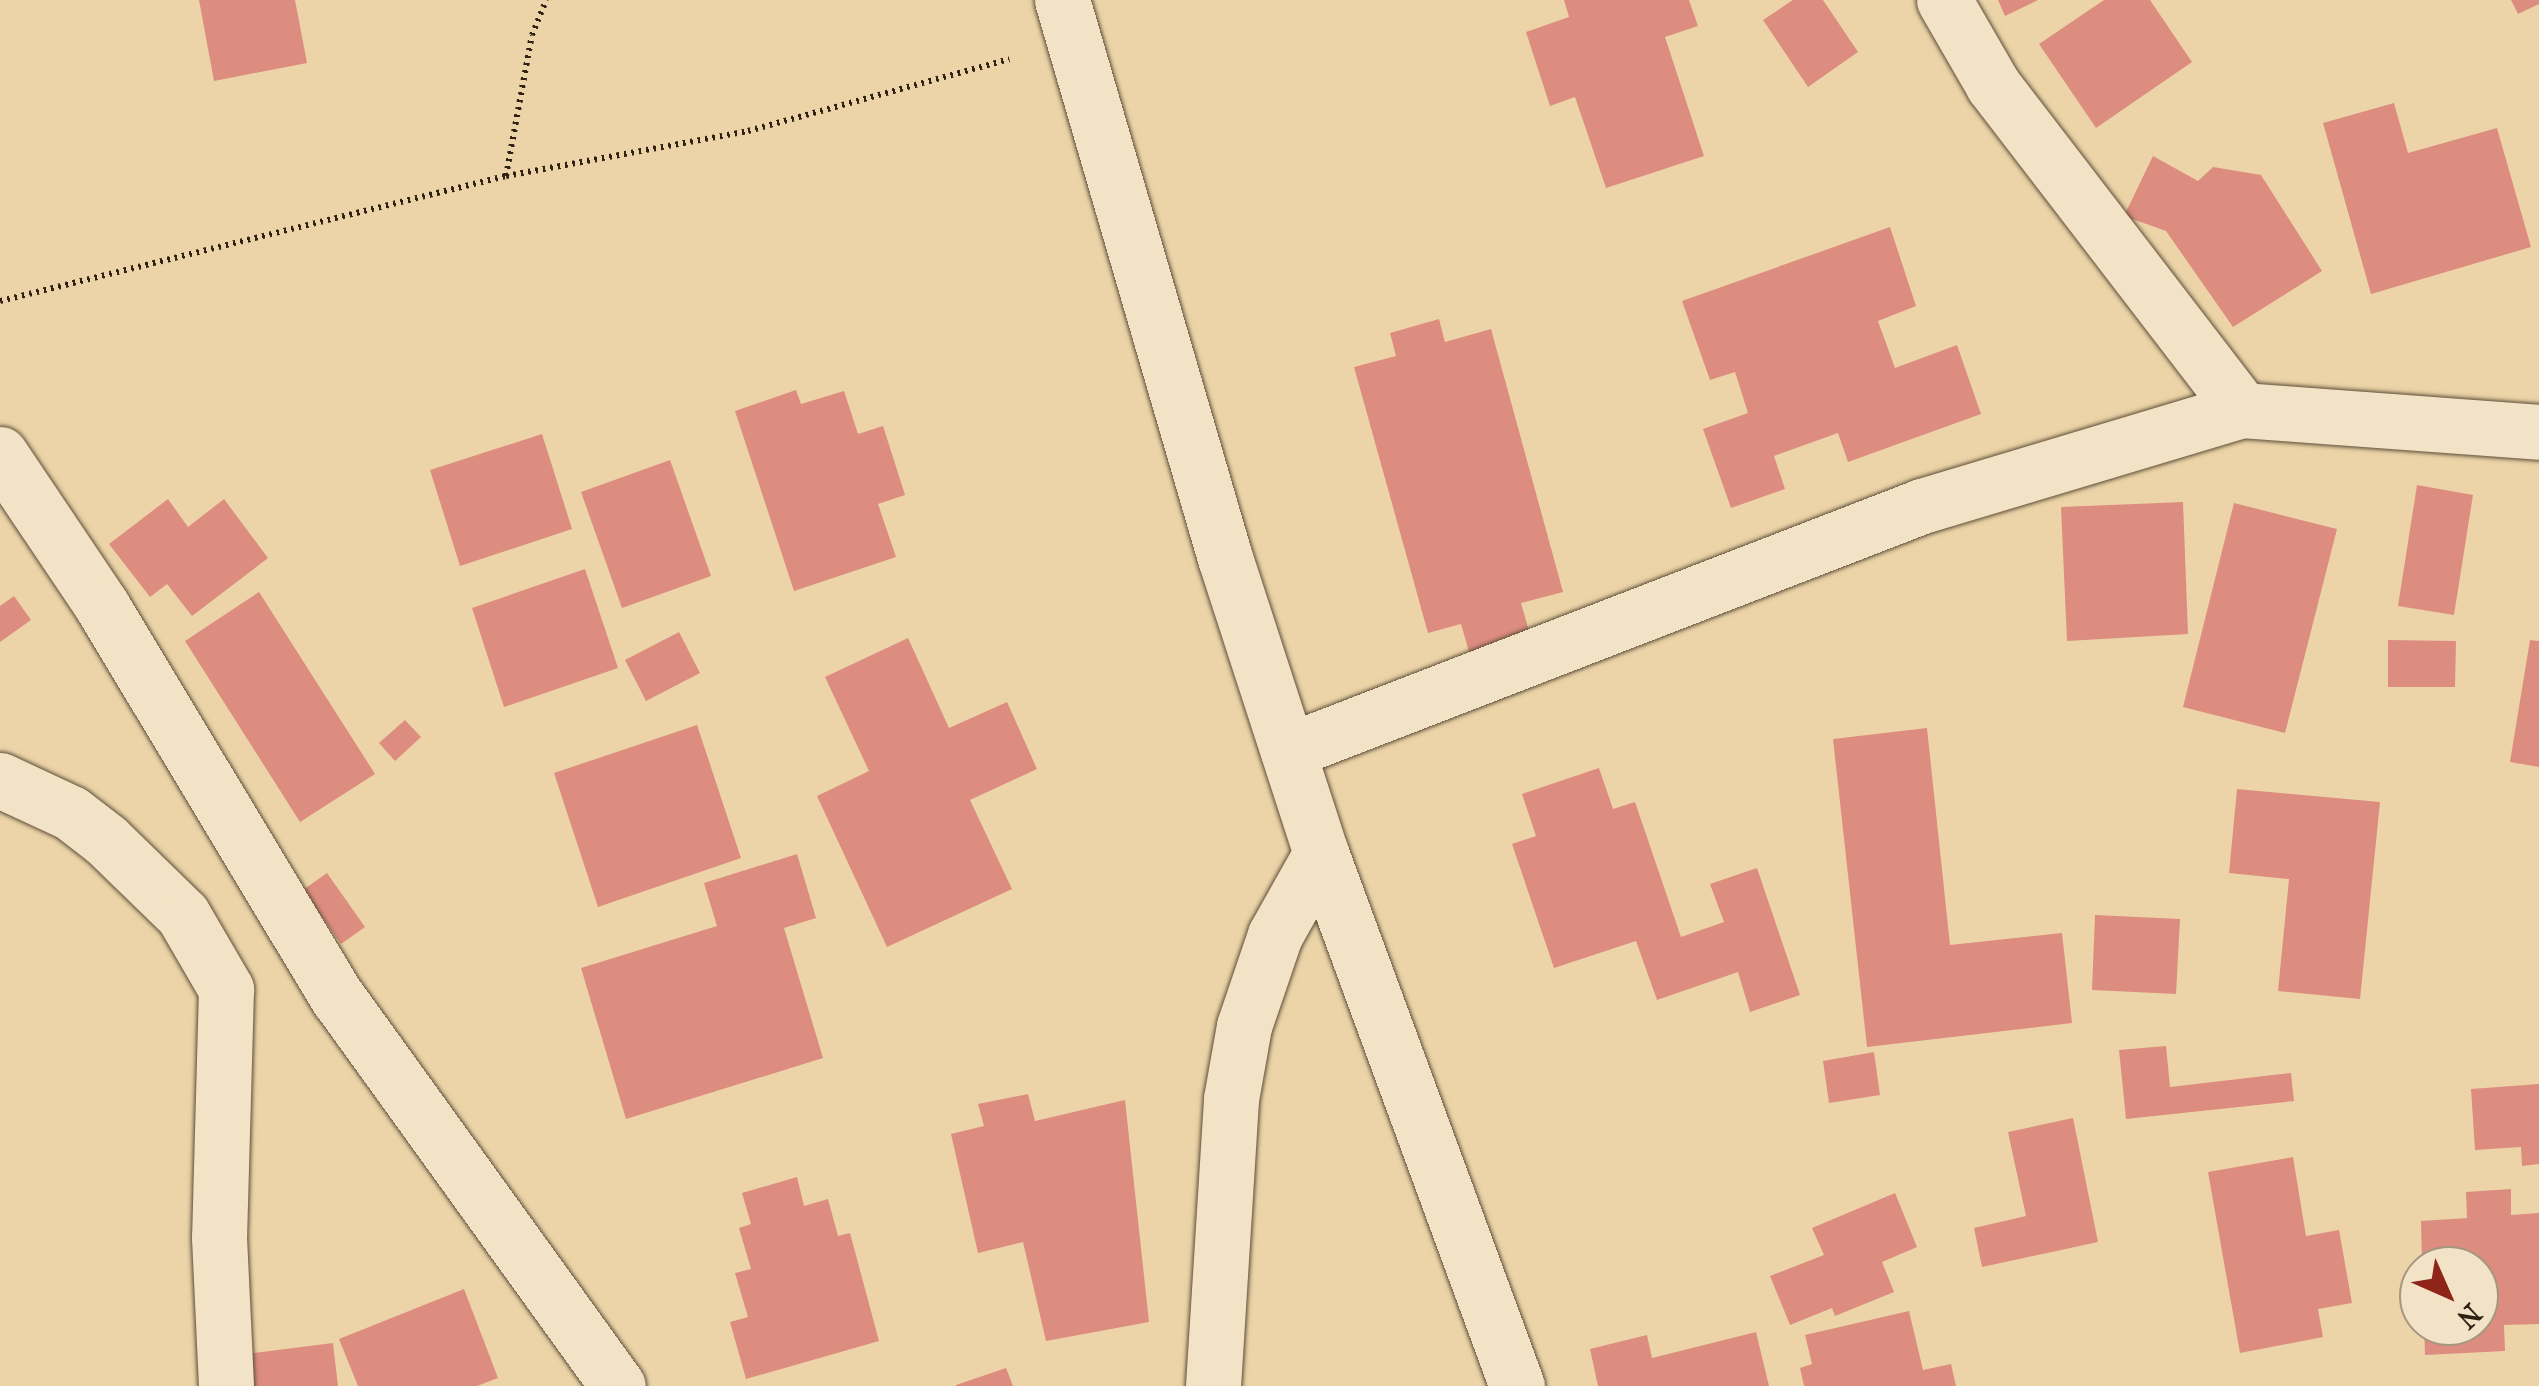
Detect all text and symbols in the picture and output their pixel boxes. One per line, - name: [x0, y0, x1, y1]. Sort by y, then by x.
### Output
- north arrow: [2399, 1246, 2499, 1346]
- text: N: [2450, 1297, 2488, 1335]

